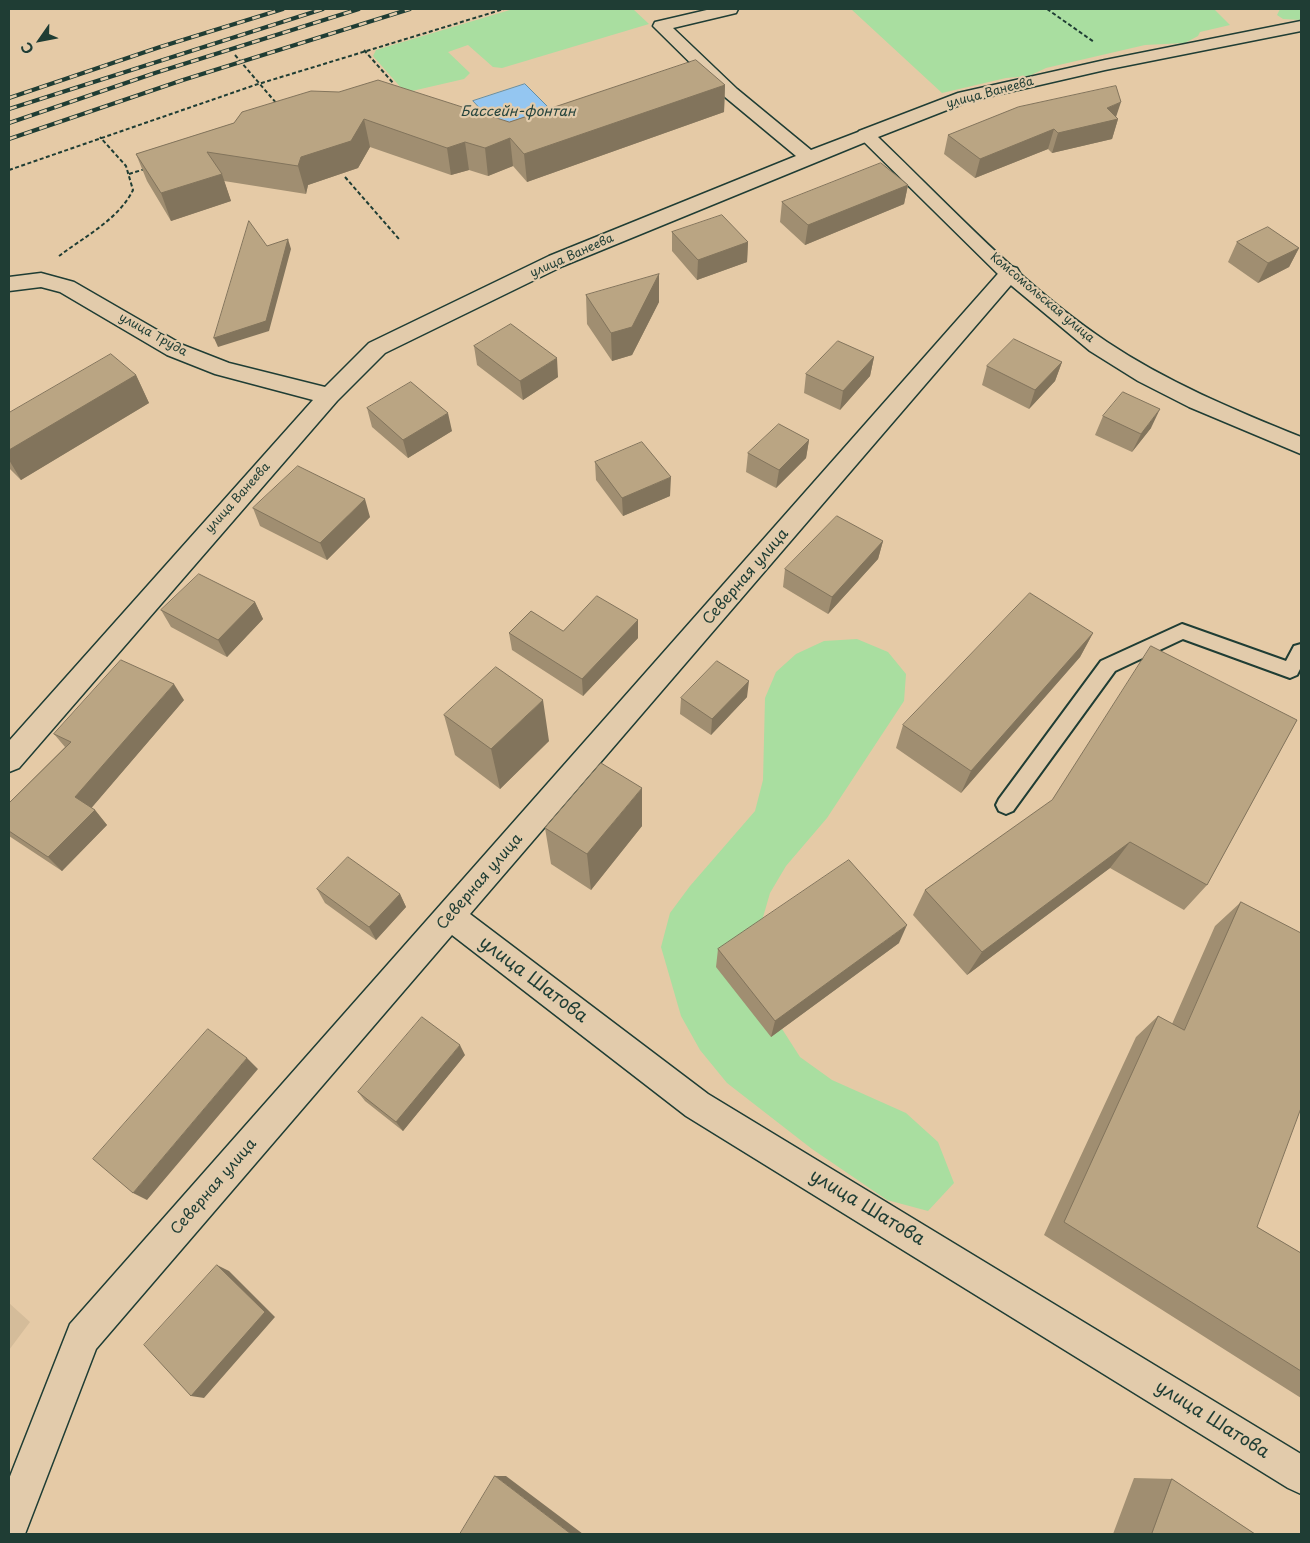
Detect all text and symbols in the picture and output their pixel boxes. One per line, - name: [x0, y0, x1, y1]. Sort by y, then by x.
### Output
- north arrow: [15, 15, 65, 65]
- text: С: [15, 38, 39, 59]
- street label: улица Ванеева: [945, 74, 1035, 112]
- water label: Бассейн-фонтан: [460, 104, 576, 120]
- street label: улица Ванеева: [528, 231, 616, 281]
- street label: Комсомольская улица: [987, 250, 1097, 346]
- street label: улица Труда: [116, 310, 190, 360]
- street label: улица Ванеева: [203, 460, 273, 536]
- street label: Северная улица: [699, 525, 793, 629]
- street label: Северная улица: [433, 830, 527, 934]
- street label: улица Шатова: [474, 932, 592, 1028]
- street label: Северная улица: [167, 1135, 261, 1239]
- street label: улица Шатова: [806, 1165, 928, 1251]
- street label: улица Шатова: [1151, 1376, 1273, 1464]

